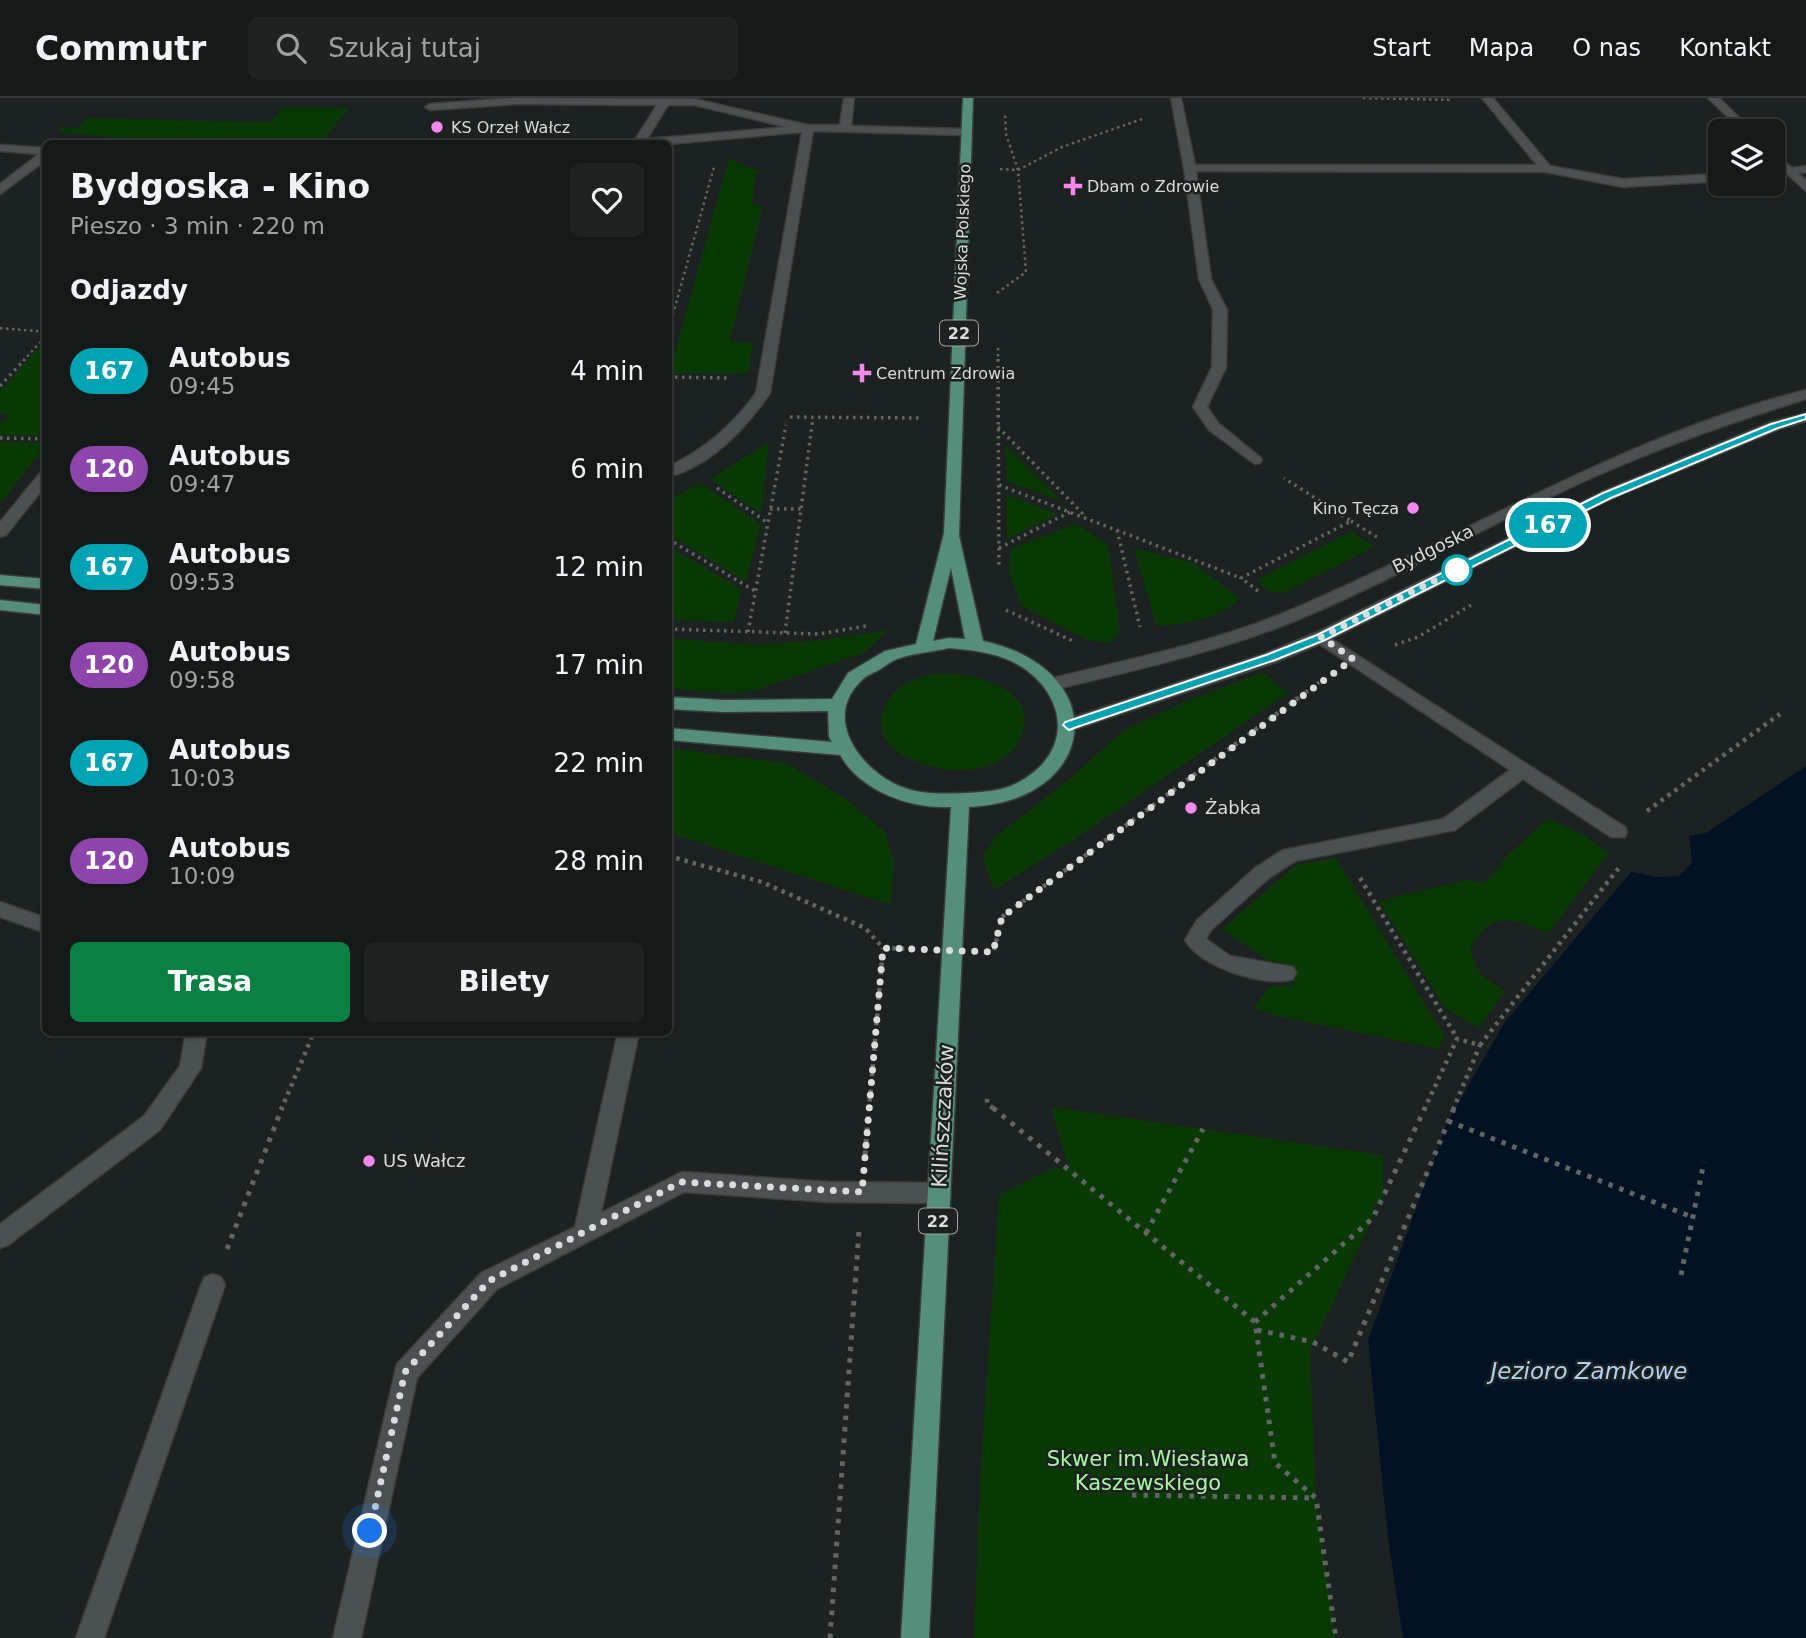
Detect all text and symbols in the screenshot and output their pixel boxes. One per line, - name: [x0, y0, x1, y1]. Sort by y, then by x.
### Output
- search box: [248, 17, 738, 80]
- text: Commutr: [35, 29, 206, 68]
- icon: search: [272, 29, 310, 67]
- text: Szukaj tutaj: [328, 33, 481, 63]
- text: Start: [1372, 34, 1431, 62]
- text: Mapa: [1469, 34, 1534, 62]
- text: O nas: [1572, 34, 1641, 62]
- text: Kontakt: [1679, 34, 1771, 62]
- place label: KS Orzeł Wałcz: [451, 118, 570, 137]
- marker: KS Orzeł Wałcz: [429, 119, 445, 135]
- map controls: [1708, 119, 1785, 196]
- button: layers: [1708, 119, 1785, 196]
- button: heart: [570, 163, 644, 237]
- street label: Wojska Polskiego: [951, 163, 974, 301]
- text: Bydgoska - Kino: [70, 167, 370, 206]
- place label: Dbam o Zdrowie: [1087, 177, 1219, 196]
- marker: Dbam o Zdrowie: [1065, 178, 1081, 194]
- text: Pieszo · 3 min · 220 m: [70, 213, 325, 239]
- text: Odjazdy: [70, 275, 188, 305]
- road number: 22: [940, 320, 978, 345]
- text: Autobus: [169, 343, 291, 373]
- text: 4 min: [570, 356, 644, 386]
- text: 167: [84, 357, 134, 385]
- place label: Centrum Zdrowia: [876, 364, 1015, 383]
- marker: Centrum Zdrowia: [854, 365, 870, 381]
- text: 09:45: [169, 373, 235, 399]
- text: Autobus: [169, 441, 291, 471]
- text: 6 min: [570, 454, 644, 484]
- text: 120: [84, 455, 134, 483]
- text: 09:47: [169, 471, 235, 497]
- place label: Kino Tęcza: [1312, 499, 1399, 518]
- marker: Kino Tęcza: [1405, 500, 1421, 516]
- line badge: 167: [1508, 502, 1588, 548]
- text: 167: [1523, 511, 1573, 539]
- street label: Bydgoska: [1389, 520, 1477, 577]
- text: Autobus: [169, 539, 291, 569]
- text: 12 min: [554, 552, 644, 582]
- text: 167: [84, 553, 134, 581]
- unlabelled marker: [1442, 555, 1472, 585]
- text: 09:53: [169, 569, 235, 595]
- text: Autobus: [169, 637, 291, 667]
- text: 17 min: [554, 650, 644, 680]
- text: 120: [84, 651, 134, 679]
- text: 09:58: [169, 667, 235, 693]
- text: Autobus: [169, 735, 291, 765]
- text: 22 min: [554, 748, 644, 778]
- text: 167: [84, 749, 134, 777]
- text: 10:03: [169, 765, 235, 791]
- place label: Żabka: [1205, 797, 1261, 818]
- marker: Żabka: [1183, 800, 1199, 816]
- text: Autobus: [169, 833, 291, 863]
- text: 28 min: [554, 846, 644, 876]
- text: 120: [84, 847, 134, 875]
- text: 10:09: [169, 863, 235, 889]
- button: Trasa: [70, 942, 350, 1022]
- button: Bilety: [364, 942, 644, 1022]
- street label: Kilińszczaków: [927, 1044, 959, 1188]
- place label: US Wałcz: [383, 1150, 465, 1171]
- marker: US Wałcz: [361, 1153, 377, 1169]
- road number: 22: [919, 1208, 957, 1233]
- water label: Jezioro Zamkowe: [1487, 1358, 1687, 1384]
- park label: Skwer im.Wiesława Kaszewskiego: [1047, 1447, 1249, 1495]
- your location: [352, 1513, 387, 1548]

